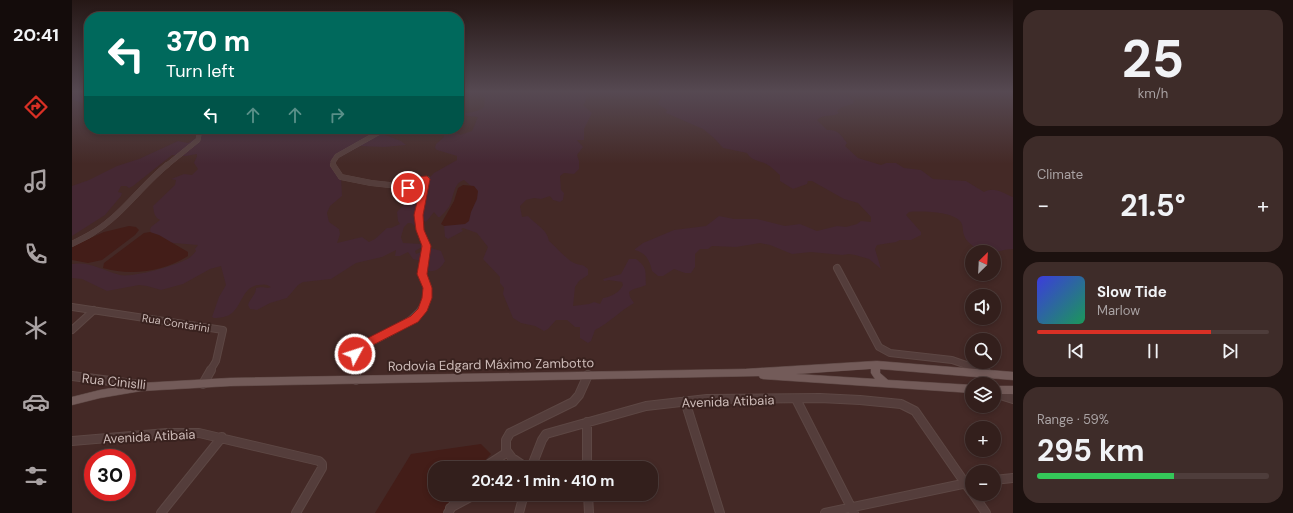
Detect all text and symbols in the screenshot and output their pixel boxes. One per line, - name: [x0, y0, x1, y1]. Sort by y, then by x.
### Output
- text: 20:41: [13, 23, 59, 47]
- text: 370 m: [166, 23, 250, 60]
- text: 25: [1122, 25, 1184, 93]
- icon: left: [100, 28, 152, 80]
- text: Turn left: [166, 59, 235, 83]
- text: km/h: [1138, 85, 1168, 102]
- icon: directions: [22, 93, 50, 121]
- icon: left: [200, 104, 222, 126]
- icon: ahead: [242, 104, 264, 126]
- icon: ahead: [284, 104, 306, 126]
- icon: right: [326, 104, 348, 126]
- text: Climate: [1037, 166, 1083, 183]
- icon: music: [22, 167, 50, 195]
- pin: [391, 171, 425, 205]
- icon: arrive: [397, 177, 419, 199]
- text: 21.5°: [1120, 186, 1186, 225]
- text: −: [1037, 191, 1049, 220]
- text: +: [1257, 191, 1269, 220]
- icon: phone: [22, 240, 50, 268]
- north arrow: [965, 245, 1001, 281]
- map controls: [965, 245, 1001, 501]
- text: Slow Tide: [1097, 282, 1167, 302]
- button: sound: [965, 289, 1001, 325]
- text: Marlow: [1097, 302, 1140, 319]
- street label: Rua Contarini: [141, 311, 211, 335]
- icon: climate: [22, 314, 50, 342]
- position arrow: [334, 333, 376, 375]
- button: search: [965, 333, 1001, 369]
- icon: previous: [1065, 340, 1087, 362]
- icon: pause: [1142, 340, 1164, 362]
- icon: next: [1219, 340, 1241, 362]
- street label: Rodovia Edgard Máximo Zambotto: [388, 354, 595, 375]
- street label: Rua Cinislli: [81, 370, 147, 393]
- button: layers: [965, 377, 1001, 413]
- icon: car: [22, 388, 50, 416]
- street label: Avenida Atibaia: [681, 391, 775, 412]
- text: Range · 59%: [1037, 411, 1109, 428]
- button: +: [965, 421, 1001, 457]
- street label: Avenida Atibaia: [102, 426, 196, 447]
- text: 295 km: [1037, 431, 1145, 470]
- speed limit sign: 30: [84, 449, 136, 501]
- icon: filters: [22, 462, 50, 490]
- button: −: [965, 465, 1001, 501]
- text: 20:42 · 1 min · 410 m: [472, 471, 614, 491]

